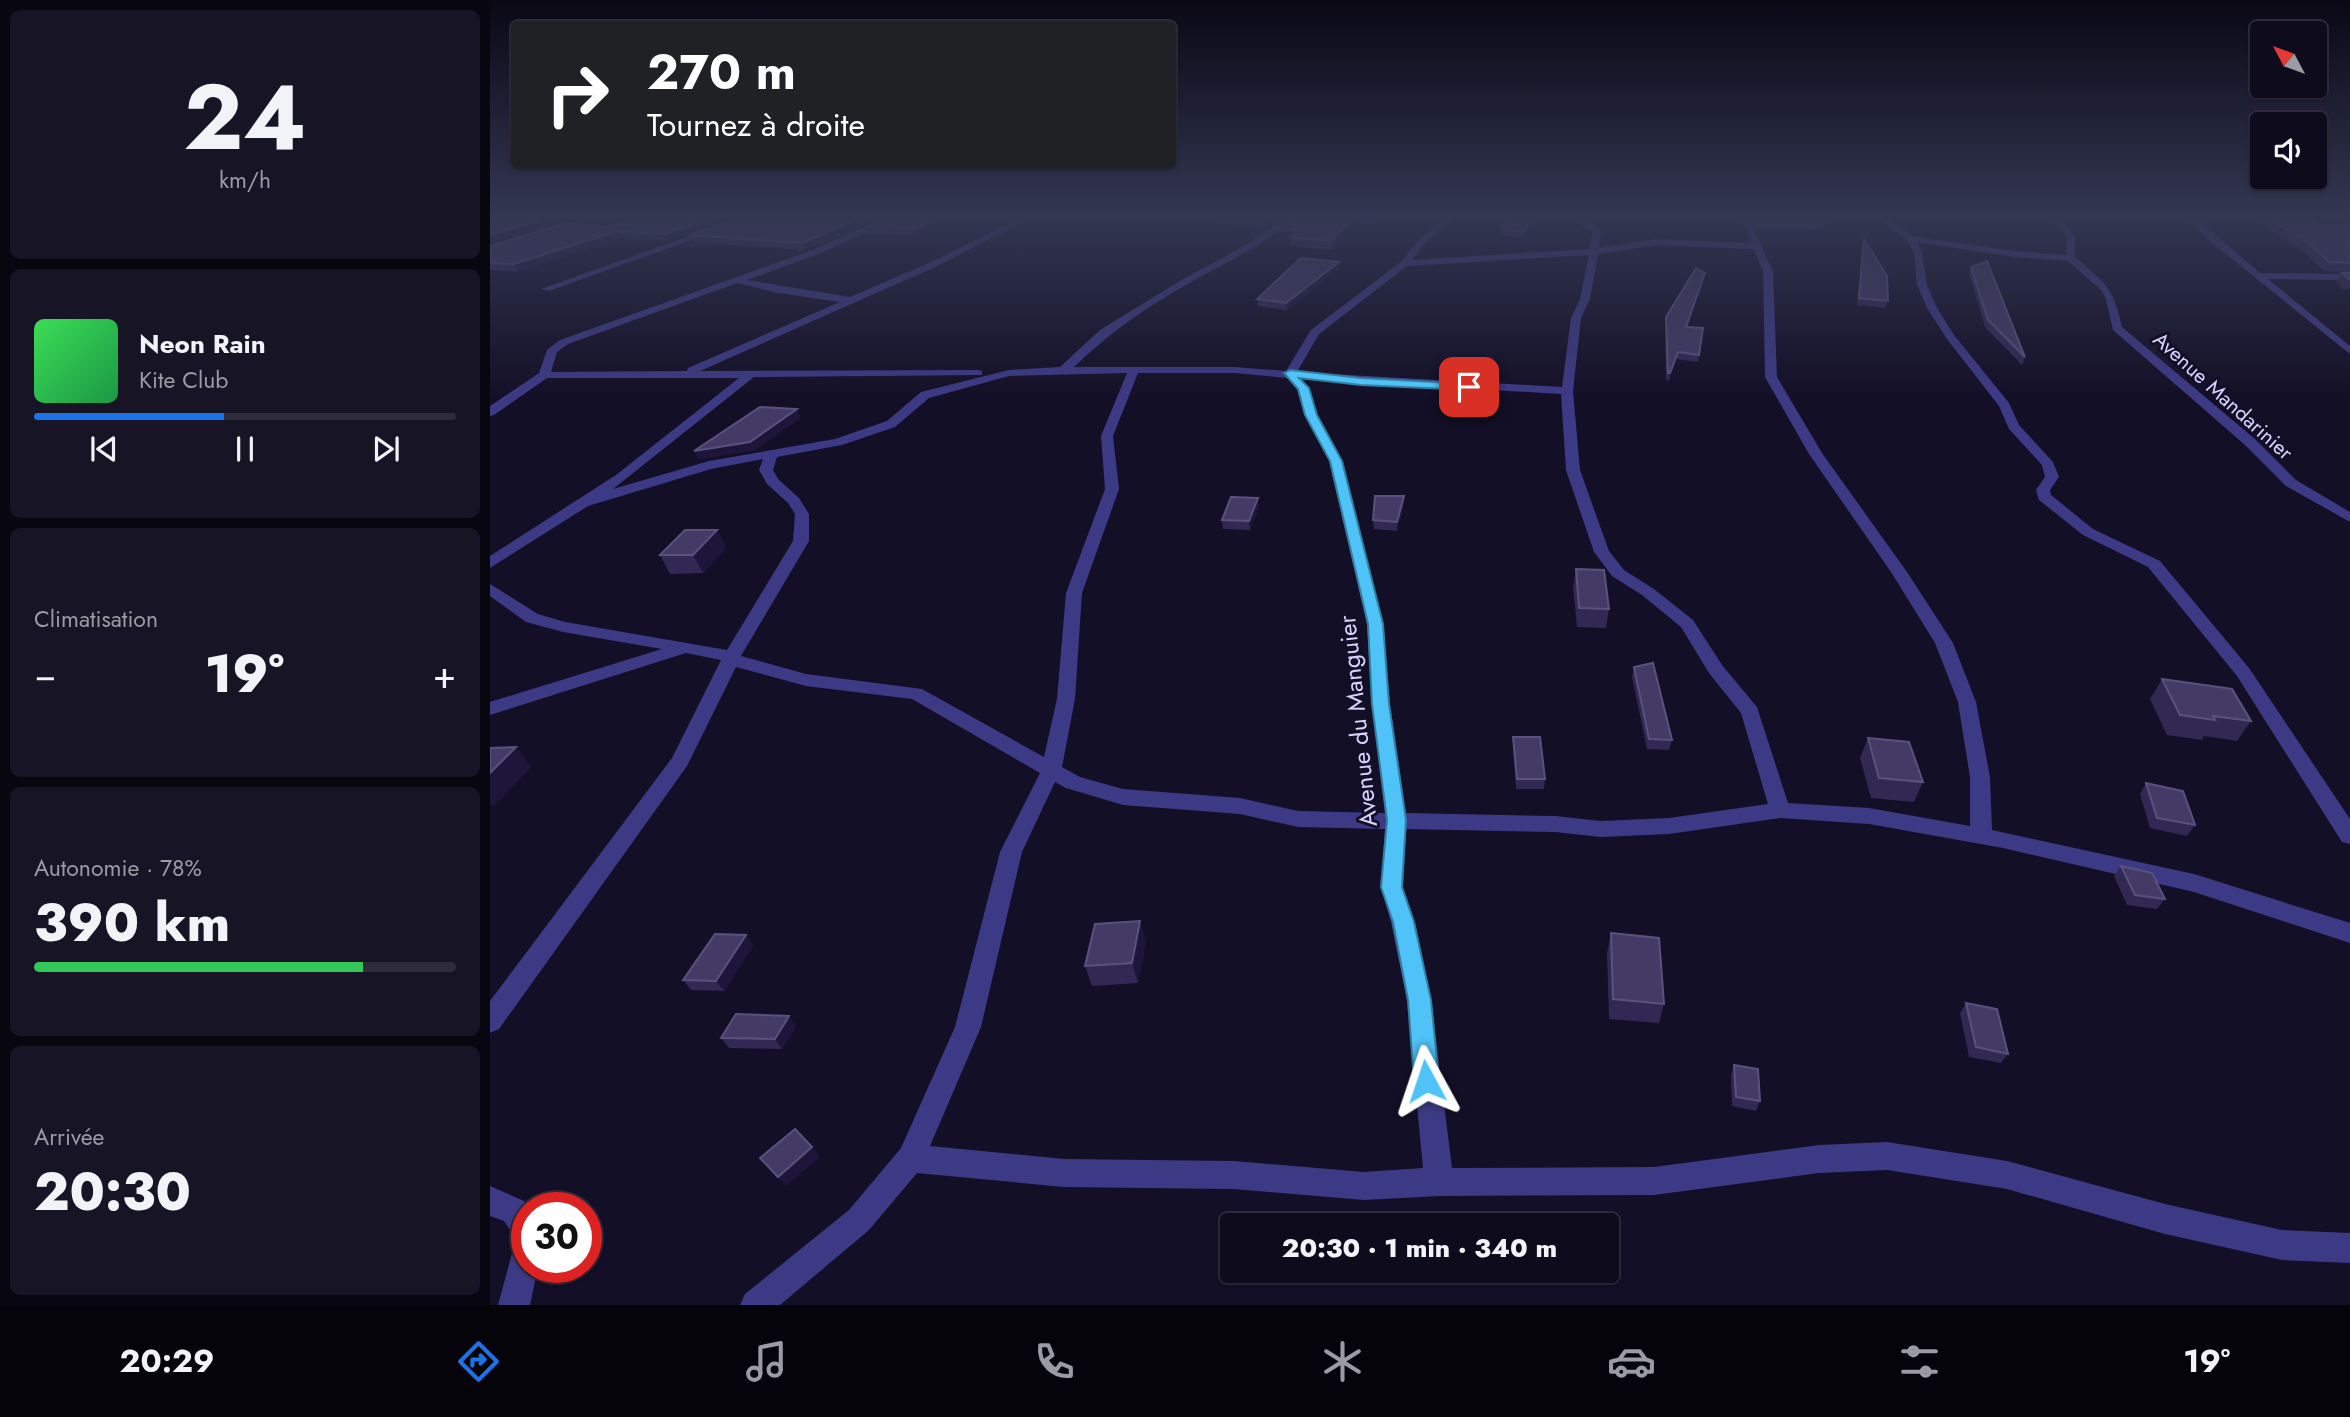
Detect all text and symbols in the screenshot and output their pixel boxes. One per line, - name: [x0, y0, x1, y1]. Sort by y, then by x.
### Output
- north arrow: [2250, 21, 2328, 98]
- map controls: [2250, 21, 2327, 189]
- text: 270 m: [647, 37, 796, 107]
- icon: right: [532, 49, 623, 140]
- text: 24: [183, 52, 307, 183]
- text: Tournez à droite: [647, 102, 865, 148]
- button: sound: [2250, 112, 2327, 189]
- text: km/h: [219, 163, 271, 197]
- text: Neon Rain: [139, 325, 266, 363]
- street label: Avenue Mandarinier: [2146, 325, 2300, 468]
- pin: [1439, 357, 1499, 417]
- text: Kite Club: [139, 363, 228, 397]
- icon: arrive: [1450, 368, 1488, 406]
- icon: previous: [85, 430, 123, 468]
- icon: pause: [226, 430, 264, 468]
- icon: next: [367, 430, 405, 468]
- text: Climatisation: [34, 602, 158, 636]
- street label: Avenue du Manguier: [1329, 613, 1386, 828]
- text: 19°: [205, 636, 284, 712]
- text: −: [34, 647, 56, 702]
- text: +: [433, 647, 456, 702]
- text: Autonomie · 78%: [34, 851, 202, 885]
- text: 390 km: [34, 885, 230, 961]
- position arrow: [1389, 1044, 1463, 1118]
- text: Arrivée: [34, 1120, 104, 1154]
- text: 20:30: [34, 1154, 191, 1230]
- speed limit sign: 30: [511, 1192, 602, 1283]
- text: 20:30 · 1 min · 340 m: [1282, 1229, 1557, 1267]
- icon: directions: [454, 1337, 503, 1386]
- icon: music: [742, 1337, 791, 1386]
- icon: phone: [1030, 1337, 1079, 1386]
- icon: climate: [1318, 1337, 1367, 1386]
- icon: car: [1607, 1337, 1656, 1386]
- icon: filters: [1895, 1337, 1944, 1386]
- text: 20:29: [120, 1338, 215, 1384]
- text: 19°: [2183, 1338, 2230, 1384]

